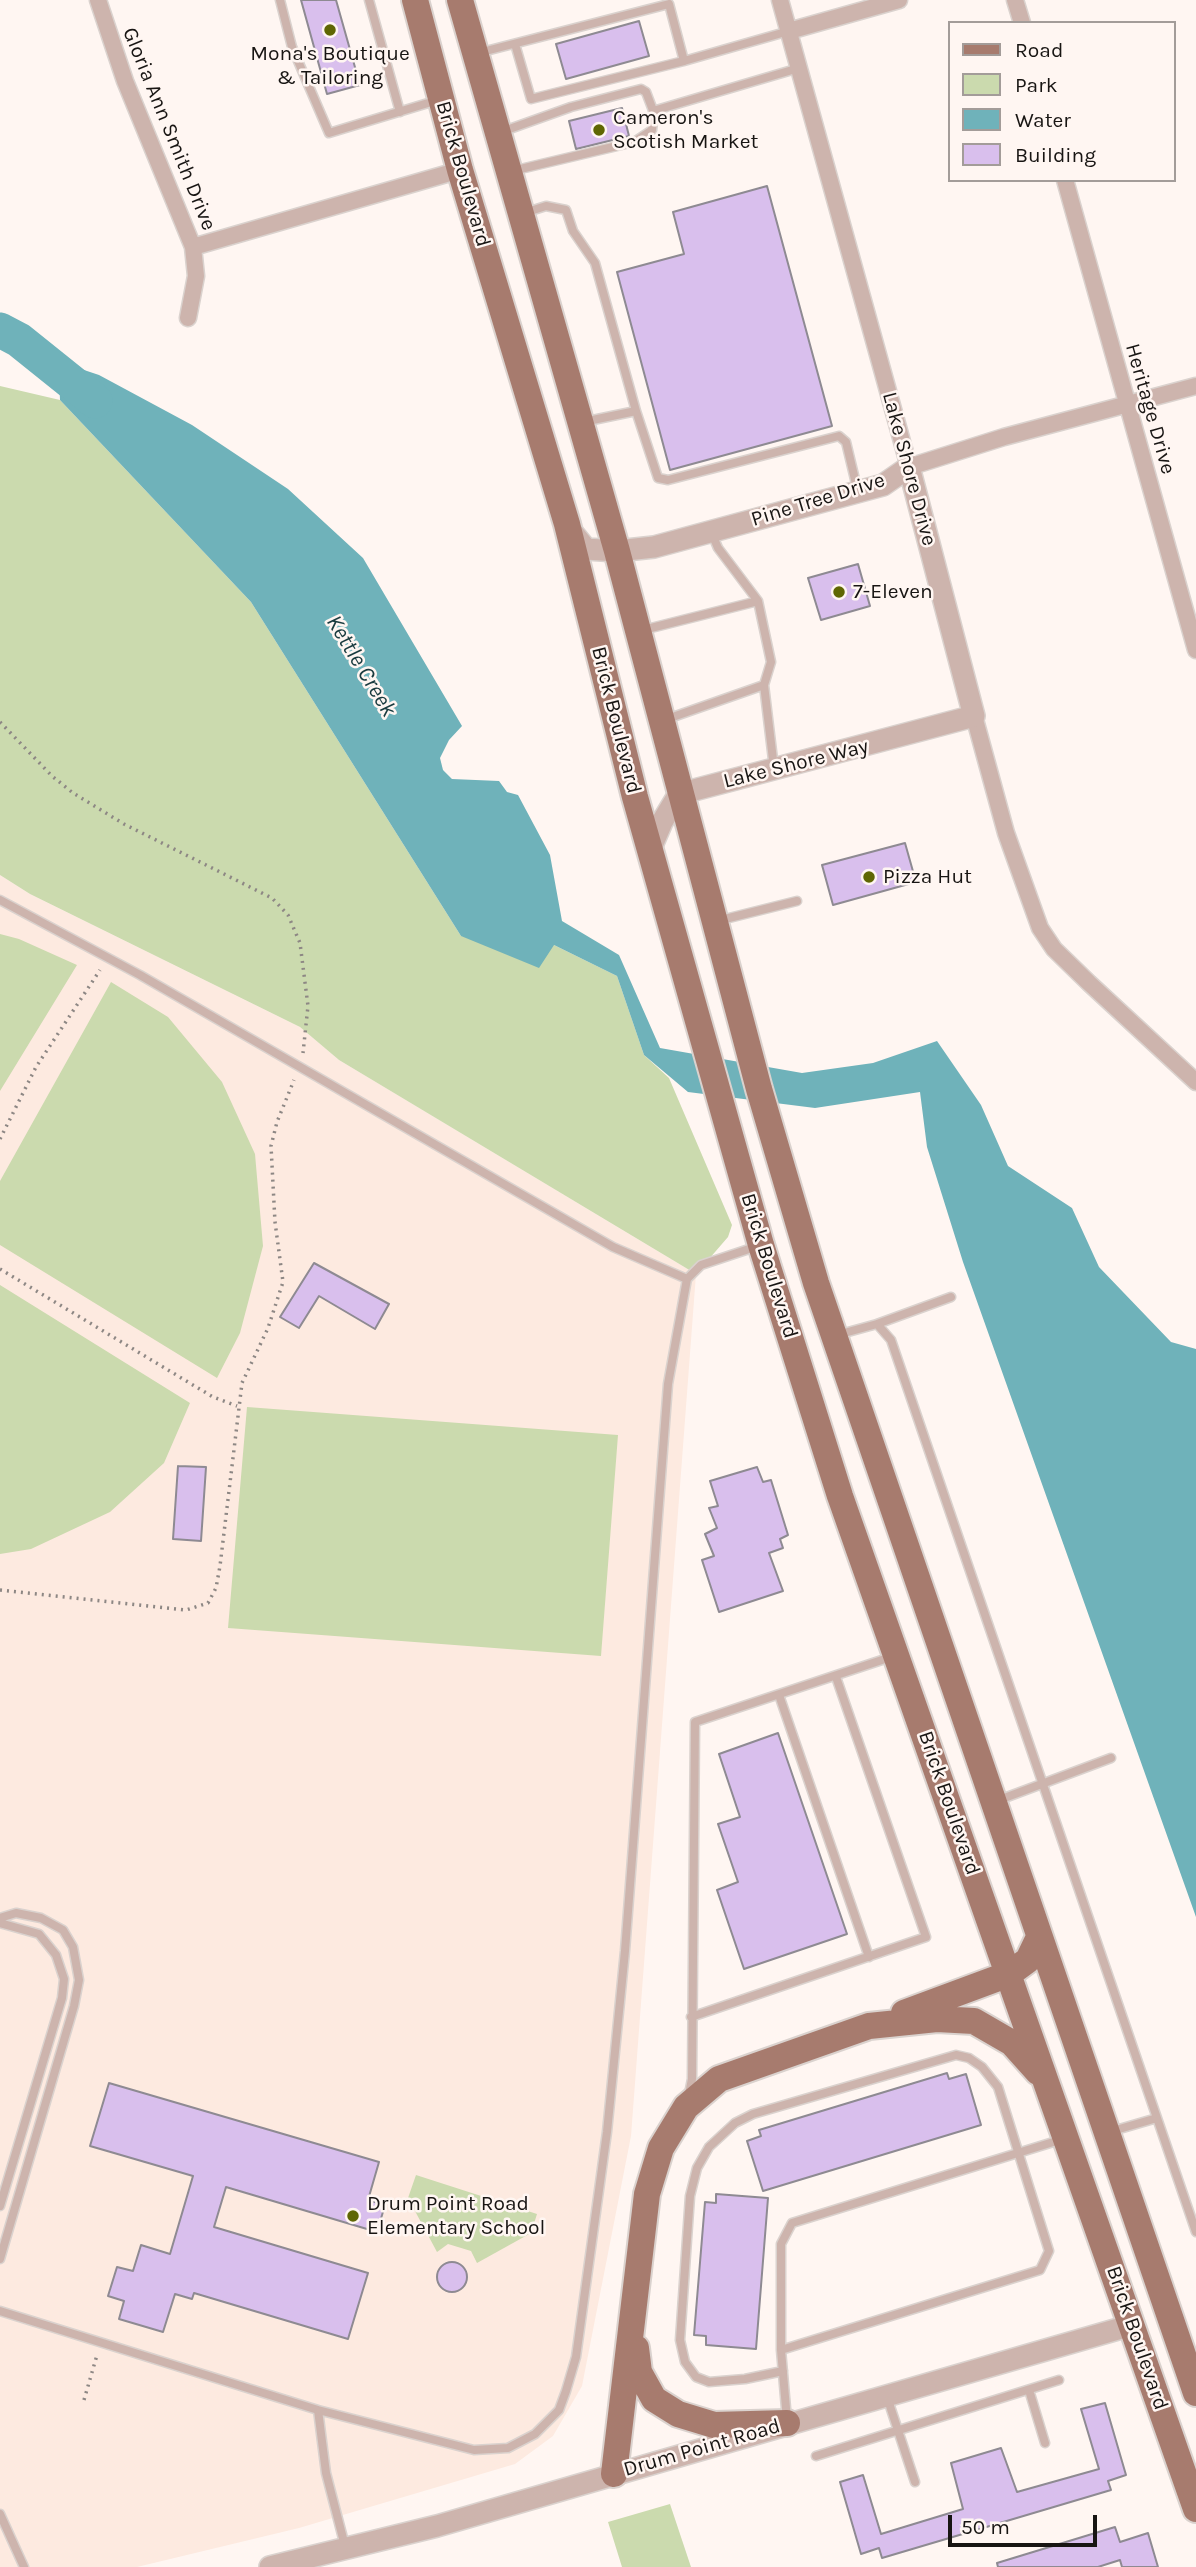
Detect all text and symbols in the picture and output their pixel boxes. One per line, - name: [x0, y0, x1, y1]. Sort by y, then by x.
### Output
- legend: [948, 21, 1175, 182]
- marker: Mona's Boutique & Tailoring: [322, 22, 338, 38]
- street label: Gloria Ann Smith Drive: [117, 24, 221, 234]
- text: Road: [1015, 38, 1063, 62]
- place label: Mona's Boutique & Tailoring: [250, 41, 410, 91]
- text: Park: [1015, 73, 1058, 97]
- street label: Brick Boulevard: [430, 98, 496, 250]
- place label: Cameron's Scotish Market: [613, 105, 758, 155]
- text: Water: [1015, 108, 1071, 132]
- marker: Cameron's Scotish Market: [591, 122, 607, 138]
- text: Building: [1015, 143, 1096, 167]
- street label: Heritage Drive: [1119, 341, 1181, 477]
- street label: Lake Shore Drive: [876, 389, 942, 549]
- street label: Pine Tree Drive: [748, 468, 888, 532]
- place label: 7-Eleven: [853, 579, 933, 605]
- marker: 7-Eleven: [831, 584, 847, 600]
- water label: Kettle Creek: [320, 610, 402, 722]
- street label: Brick Boulevard: [586, 644, 646, 796]
- street label: Lake Shore Way: [721, 734, 871, 794]
- place label: Pizza Hut: [883, 864, 972, 890]
- marker: Pizza Hut: [861, 869, 877, 885]
- street label: Brick Boulevard: [735, 1190, 803, 1342]
- street label: Brick Boulevard: [913, 1728, 985, 1878]
- place label: Drum Point Road Elementary School: [367, 2191, 545, 2241]
- marker: Drum Point Road Elementary School: [345, 2208, 361, 2224]
- street label: Brick Boulevard: [1101, 2263, 1173, 2413]
- street label: Drum Point Road: [621, 2414, 783, 2482]
- scale bar: [951, 2500, 1100, 2544]
- text: 50 m: [961, 2515, 1010, 2539]

